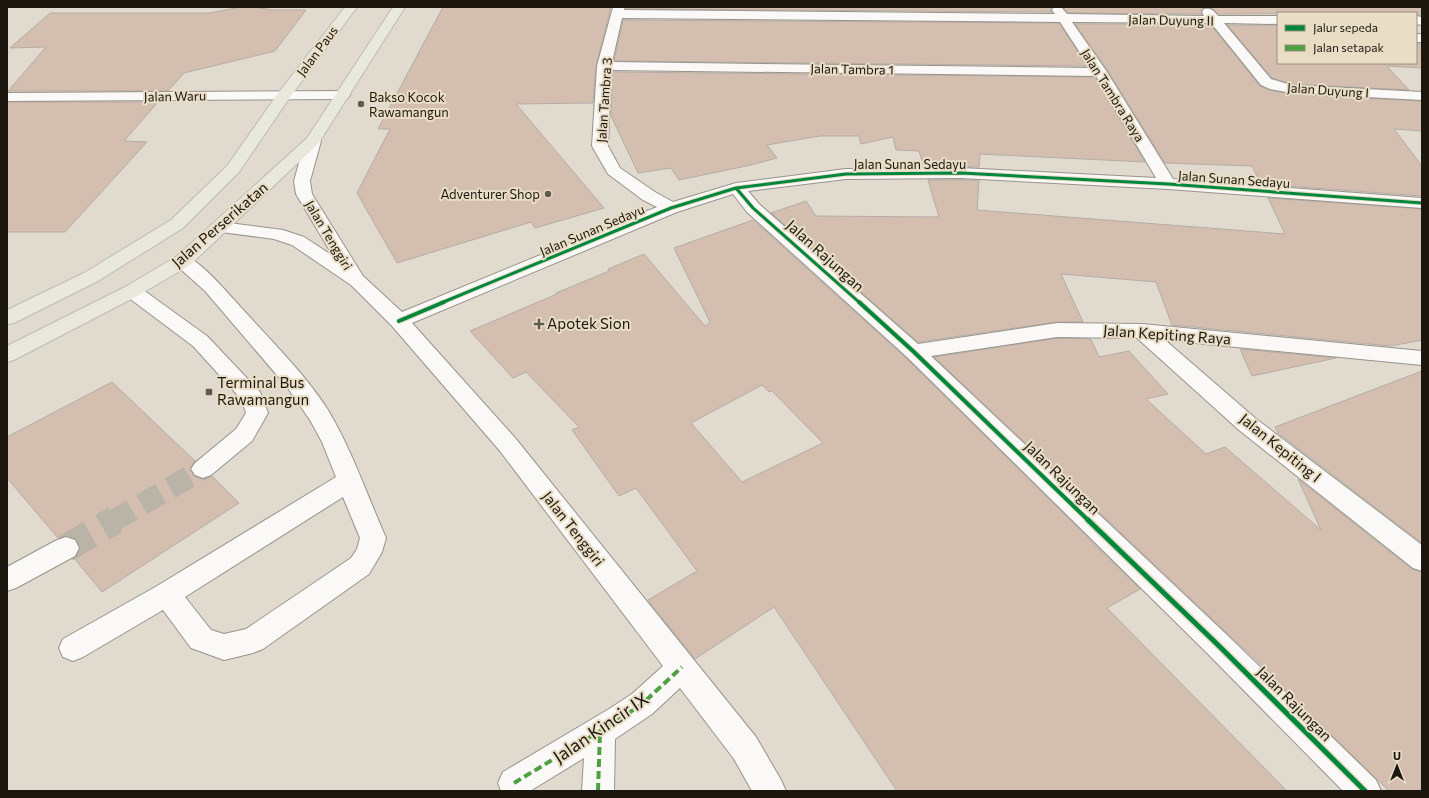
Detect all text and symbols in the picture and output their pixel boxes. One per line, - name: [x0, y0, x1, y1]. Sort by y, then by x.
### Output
- street label: Jalan Duyung II: [1128, 11, 1214, 29]
- legend: [1277, 12, 1417, 64]
- text: Jalur sepeda: [1313, 20, 1378, 35]
- street label: Jalan Paus: [293, 23, 341, 79]
- text: Jalan setapak: [1313, 40, 1385, 55]
- street label: Jalan Tambra Raya: [1078, 45, 1148, 145]
- street label: Jalan Tambra 3: [593, 57, 615, 143]
- street label: Jalan Tambra 1: [810, 60, 894, 78]
- street label: Jalan Duyung I: [1287, 79, 1369, 101]
- street label: Jalan Waru: [144, 87, 206, 105]
- place label: Bakso Kocok Rawamangun: [369, 89, 449, 120]
- marker: Bakso Kocok Rawamangun: [356, 99, 366, 109]
- street label: Jalan Sunan Sedayu: [854, 156, 966, 172]
- street label: Jalan Sunan Sedayu: [1177, 167, 1291, 191]
- street label: Jalan Perserikatan: [168, 178, 271, 271]
- place label: Adventurer Shop: [440, 186, 540, 202]
- marker: Adventurer Shop: [543, 189, 553, 199]
- street label: Jalan Tenggiri: [302, 197, 356, 273]
- street label: Jalan Sunan Sedayu: [537, 201, 647, 259]
- street label: Jalan Rajungan: [783, 216, 868, 295]
- place label: Apotek Sion: [547, 314, 630, 332]
- marker: Apotek Sion: [534, 319, 544, 329]
- street label: Jalan Kepiting Raya: [1102, 321, 1232, 347]
- place label: Terminal Bus Rawamangun: [217, 373, 309, 408]
- marker: Terminal Bus Rawamangun: [204, 387, 214, 397]
- street label: Jalan Kepiting I: [1236, 409, 1325, 485]
- street label: Jalan Rajungan: [1021, 437, 1104, 518]
- street label: Jalan Tenggiri: [539, 487, 609, 569]
- street label: Jalan Rajungan: [1254, 662, 1336, 744]
- street label: Jalan Kincir IX: [548, 687, 653, 767]
- north arrow: [1377, 746, 1417, 786]
- text: U: [1393, 749, 1401, 762]

